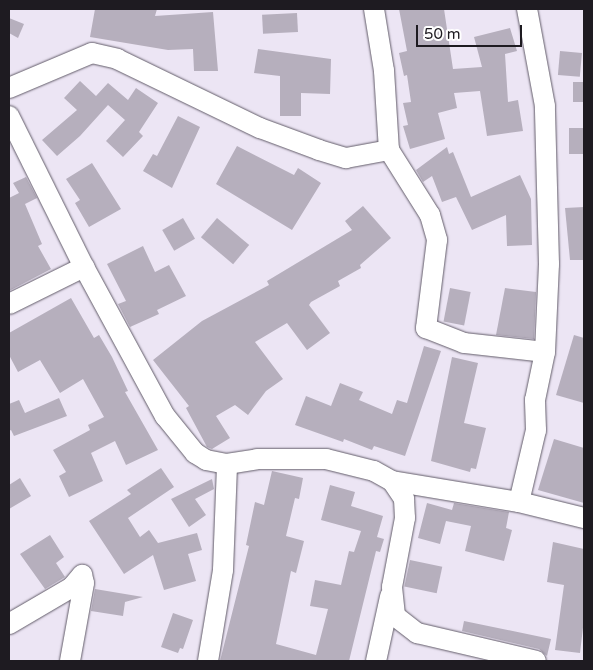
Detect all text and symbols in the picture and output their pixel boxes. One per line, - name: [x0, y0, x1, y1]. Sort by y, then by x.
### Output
- scale bar: [418, 15, 524, 47]
- text: 50 m: [424, 25, 461, 43]

